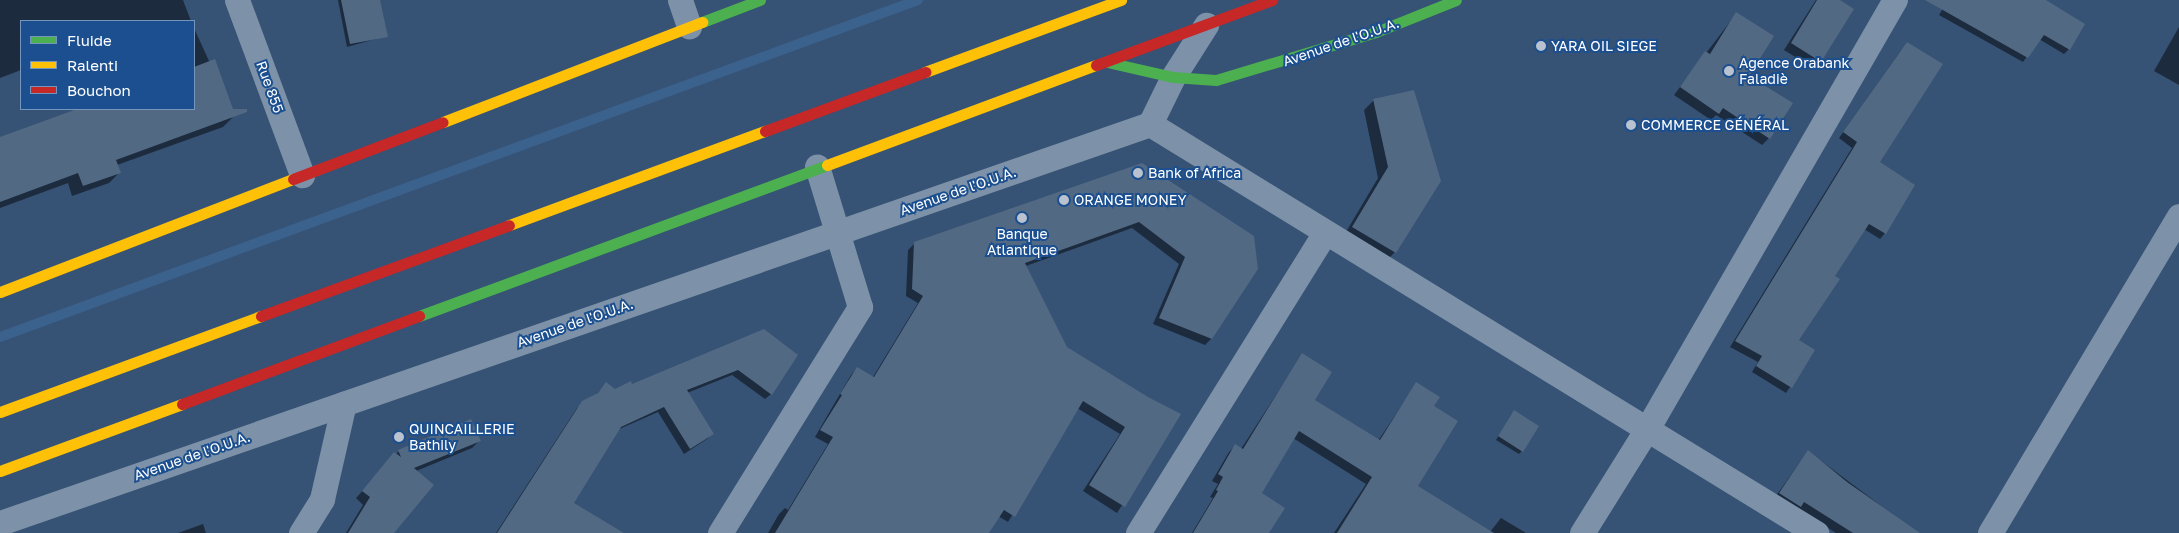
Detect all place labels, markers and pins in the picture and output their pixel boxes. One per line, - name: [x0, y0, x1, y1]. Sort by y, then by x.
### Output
- place label: YARA OIL SIEGE: [1551, 38, 1657, 54]
- marker: YARA OIL SIEGE: [1535, 40, 1547, 52]
- place label: Agence Orabank Faladiè: [1739, 55, 1849, 88]
- marker: Agence Orabank Faladiè: [1723, 65, 1735, 77]
- place label: COMMERCE GÉNÉRAL: [1641, 117, 1789, 133]
- marker: COMMERCE GÉNÉRAL: [1625, 119, 1637, 131]
- place label: Bank of Africa: [1148, 165, 1241, 181]
- marker: Bank of Africa: [1132, 167, 1144, 179]
- place label: ORANGE MONEY: [1074, 192, 1186, 208]
- marker: ORANGE MONEY: [1058, 194, 1070, 206]
- marker: Banque Atlantique: [1016, 212, 1028, 224]
- place label: Banque Atlantique: [987, 226, 1057, 258]
- place label: QUINCAILLERIE Bathily: [409, 421, 515, 454]
- marker: QUINCAILLERIE Bathily: [393, 431, 405, 443]

